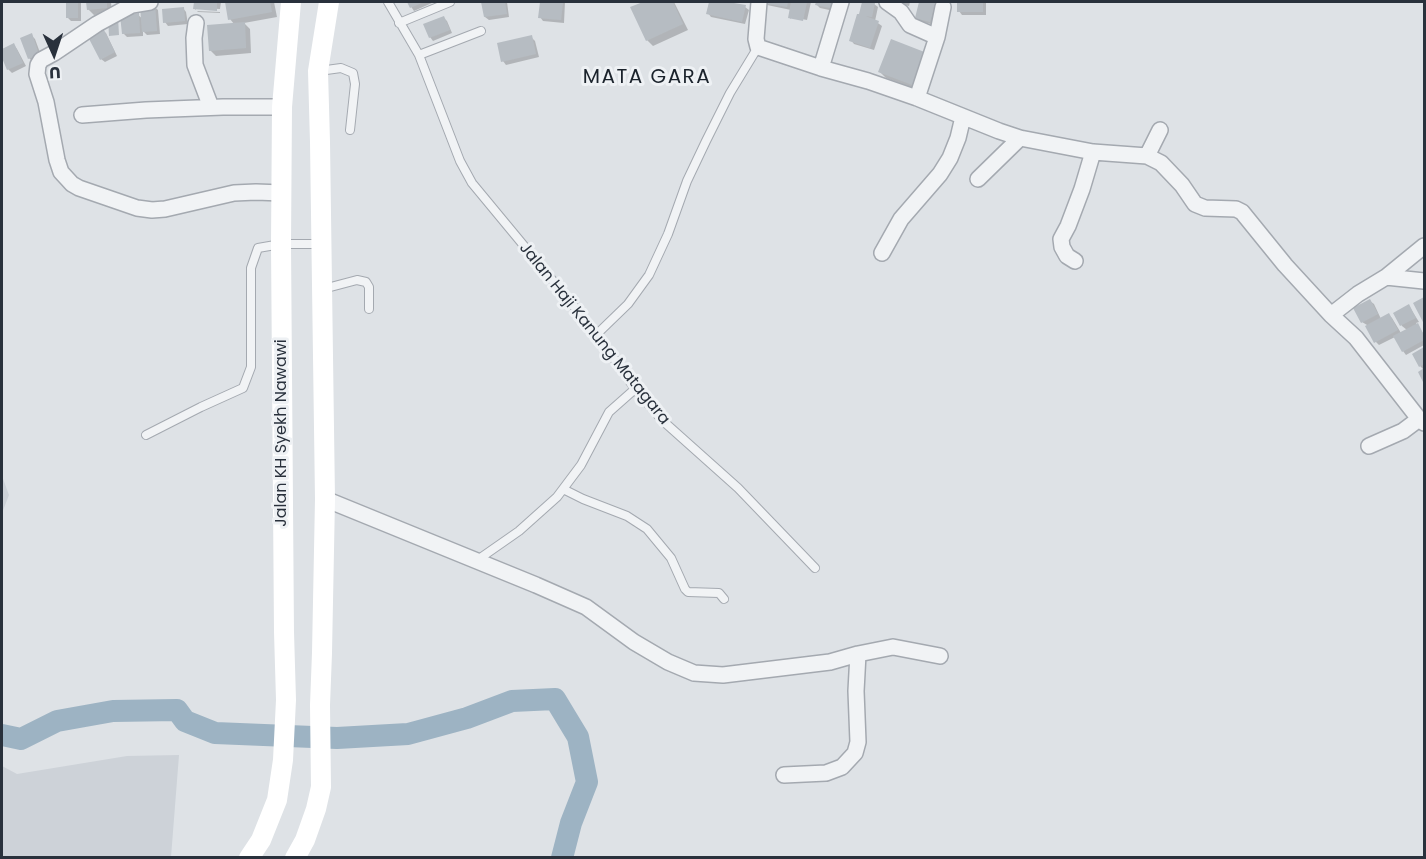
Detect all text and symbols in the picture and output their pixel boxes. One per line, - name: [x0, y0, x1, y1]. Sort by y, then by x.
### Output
- north arrow: [24, 24, 84, 84]
- text: U: [49, 61, 61, 84]
- district label: MATA GARA: [583, 66, 711, 90]
- street label: Jalan Haji Kanung Matagara: [515, 239, 673, 429]
- street label: Jalan KH Syekh Nawawi: [272, 339, 292, 527]

